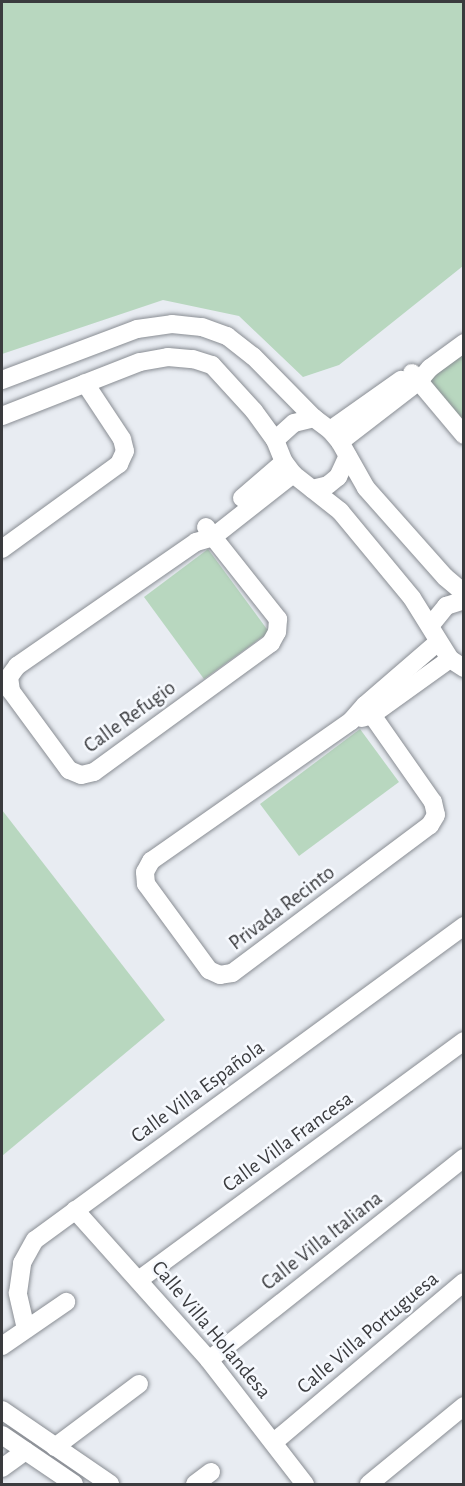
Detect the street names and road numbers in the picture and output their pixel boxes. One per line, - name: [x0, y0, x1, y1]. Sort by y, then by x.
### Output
- street label: Calle Refugio: [79, 675, 181, 759]
- street label: Privada Recinto: [224, 860, 340, 956]
- street label: Calle Villa Española: [126, 1035, 270, 1149]
- street label: Calle Villa Francesa: [218, 1086, 358, 1198]
- street label: Calle Villa Italiana: [256, 1186, 388, 1296]
- street label: Calle Villa Holandesa: [146, 1256, 276, 1404]
- street label: Calle Villa Portuguesa: [292, 1266, 444, 1400]

